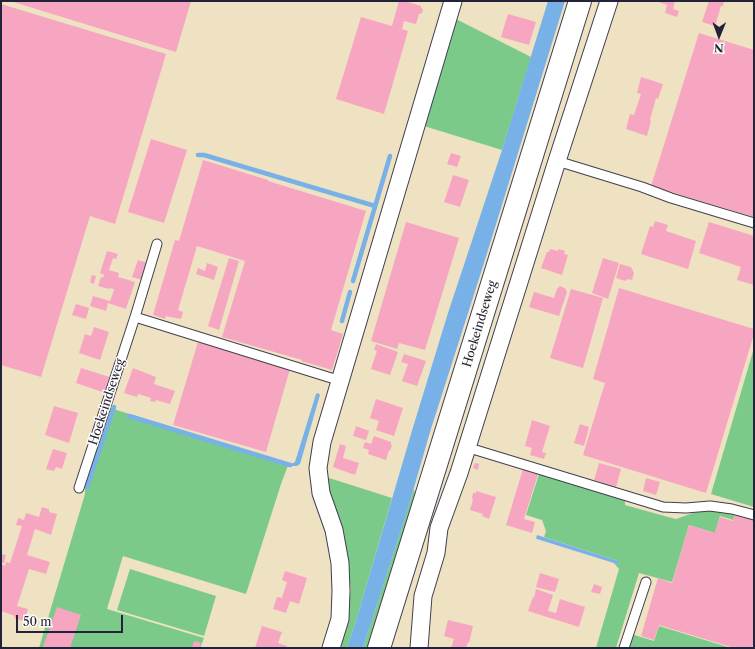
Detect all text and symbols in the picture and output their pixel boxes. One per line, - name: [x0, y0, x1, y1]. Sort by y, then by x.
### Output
- north arrow: [699, 16, 739, 56]
- text: N: [714, 41, 724, 55]
- street label: Hoekeindseweg: [460, 279, 500, 369]
- street label: Hoekeindseweg: [86, 357, 128, 447]
- scale bar: [18, 607, 125, 633]
- text: 50 m: [23, 614, 52, 629]

